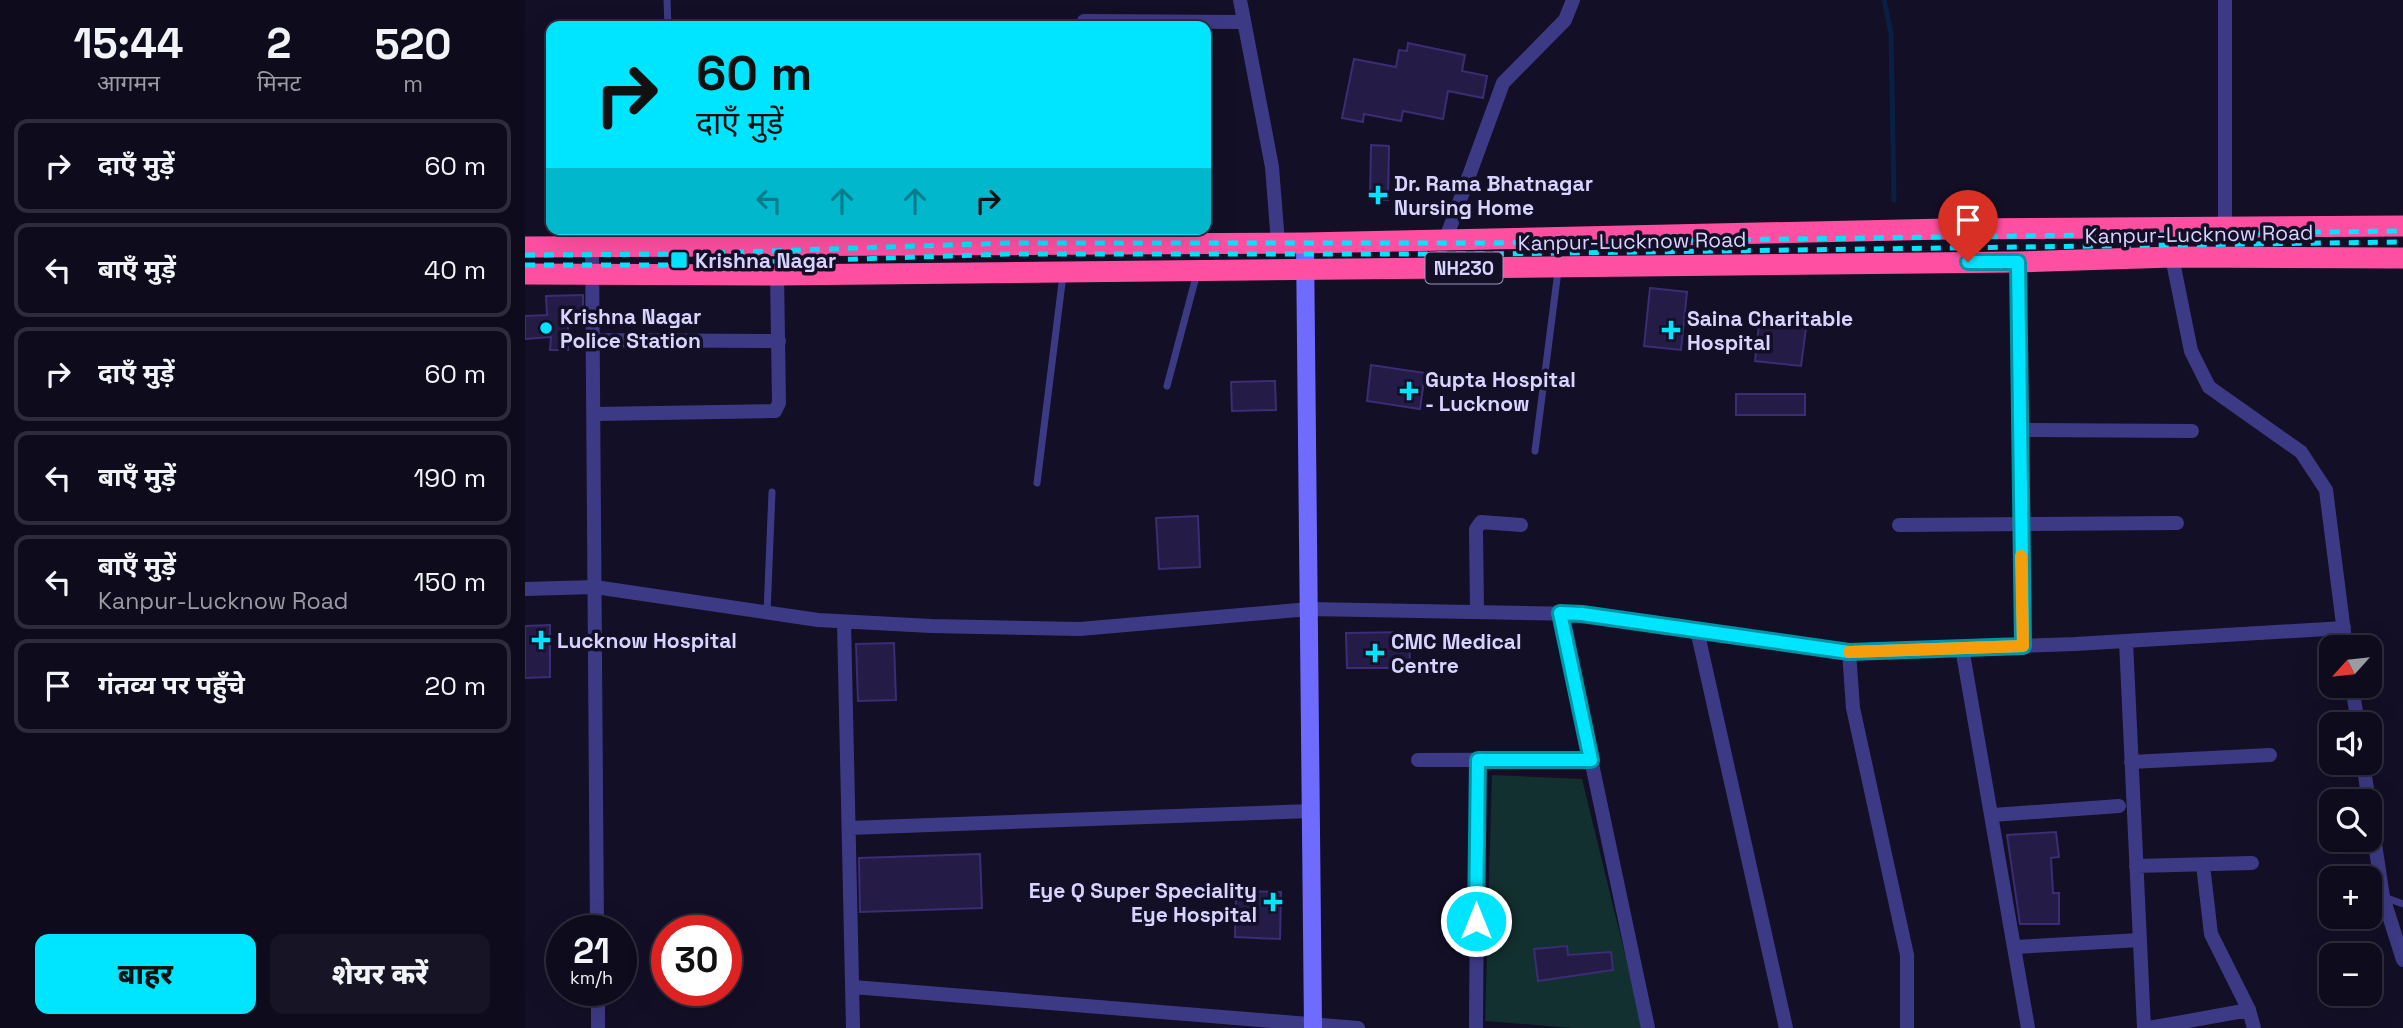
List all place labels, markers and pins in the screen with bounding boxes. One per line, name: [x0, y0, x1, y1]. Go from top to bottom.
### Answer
place label: Dr. Rama Bhatnagar Nursing Home: [1394, 170, 1593, 221]
marker: Dr. Rama Bhatnagar Nursing Home: [1368, 185, 1388, 205]
pin: [1938, 190, 1998, 262]
place label: Krishna Nagar: [695, 247, 836, 274]
marker: Krishna Nagar: [669, 250, 689, 270]
place label: Krishna Nagar Police Station: [560, 303, 701, 354]
place label: Saina Charitable Hospital: [1687, 305, 1853, 356]
marker: Krishna Nagar Police Station: [538, 320, 554, 336]
marker: Saina Charitable Hospital: [1661, 320, 1681, 340]
place label: Gupta Hospital - Lucknow: [1425, 366, 1576, 417]
marker: Gupta Hospital - Lucknow: [1399, 381, 1419, 401]
place label: Lucknow Hospital: [557, 627, 737, 654]
place label: CMC Medical Centre: [1391, 628, 1522, 679]
marker: Lucknow Hospital: [531, 630, 551, 650]
marker: CMC Medical Centre: [1365, 643, 1385, 663]
place label: Eye Q Super Speciality Eye Hospital: [1029, 877, 1257, 928]
marker: Eye Q Super Speciality Eye Hospital: [1263, 892, 1283, 912]

